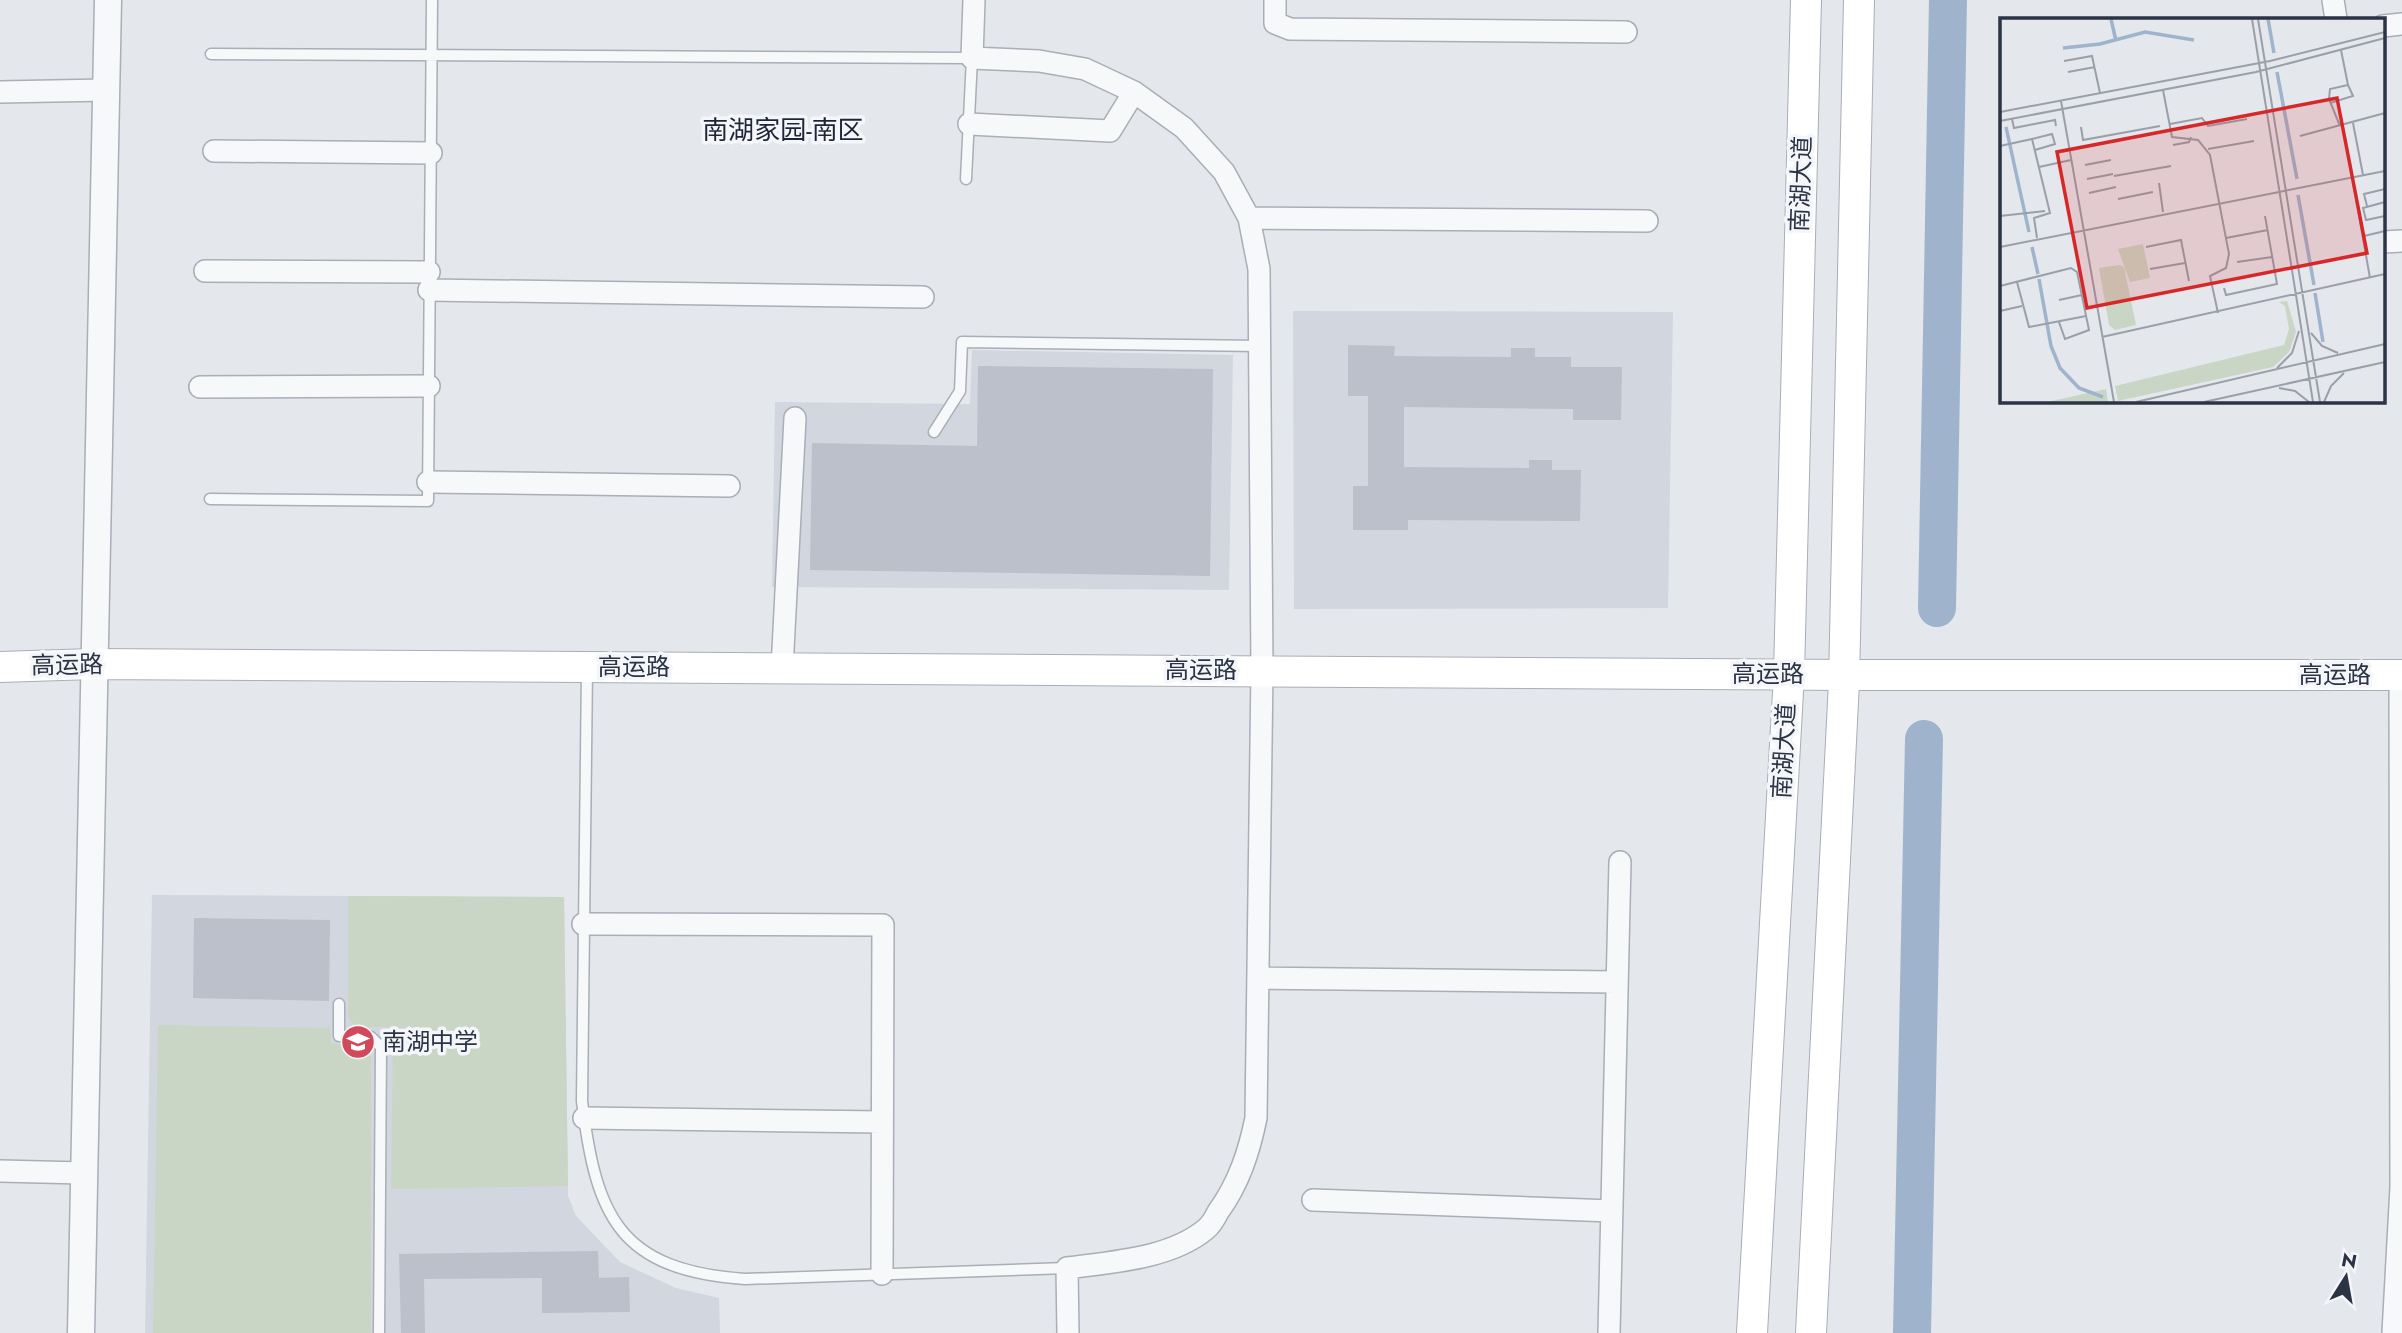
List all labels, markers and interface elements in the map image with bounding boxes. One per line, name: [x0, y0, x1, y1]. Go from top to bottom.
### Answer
inset map: [2000, 18, 2384, 402]
district label: 南湖家园-南区: [702, 111, 864, 149]
street label: 南湖大道: [1781, 135, 1820, 233]
street label: 高运路: [31, 646, 103, 683]
street label: 高运路: [598, 649, 670, 684]
street label: 高运路: [1165, 652, 1237, 687]
street label: 高运路: [1732, 656, 1804, 691]
street label: 高运路: [2299, 657, 2371, 692]
street label: 南湖大道: [1764, 702, 1803, 800]
school or university icon: 南湖中学: [339, 1023, 377, 1061]
place label: 南湖中学: [382, 1024, 478, 1059]
north arrow: [2311, 1242, 2381, 1312]
text: N: [2339, 1246, 2359, 1275]

